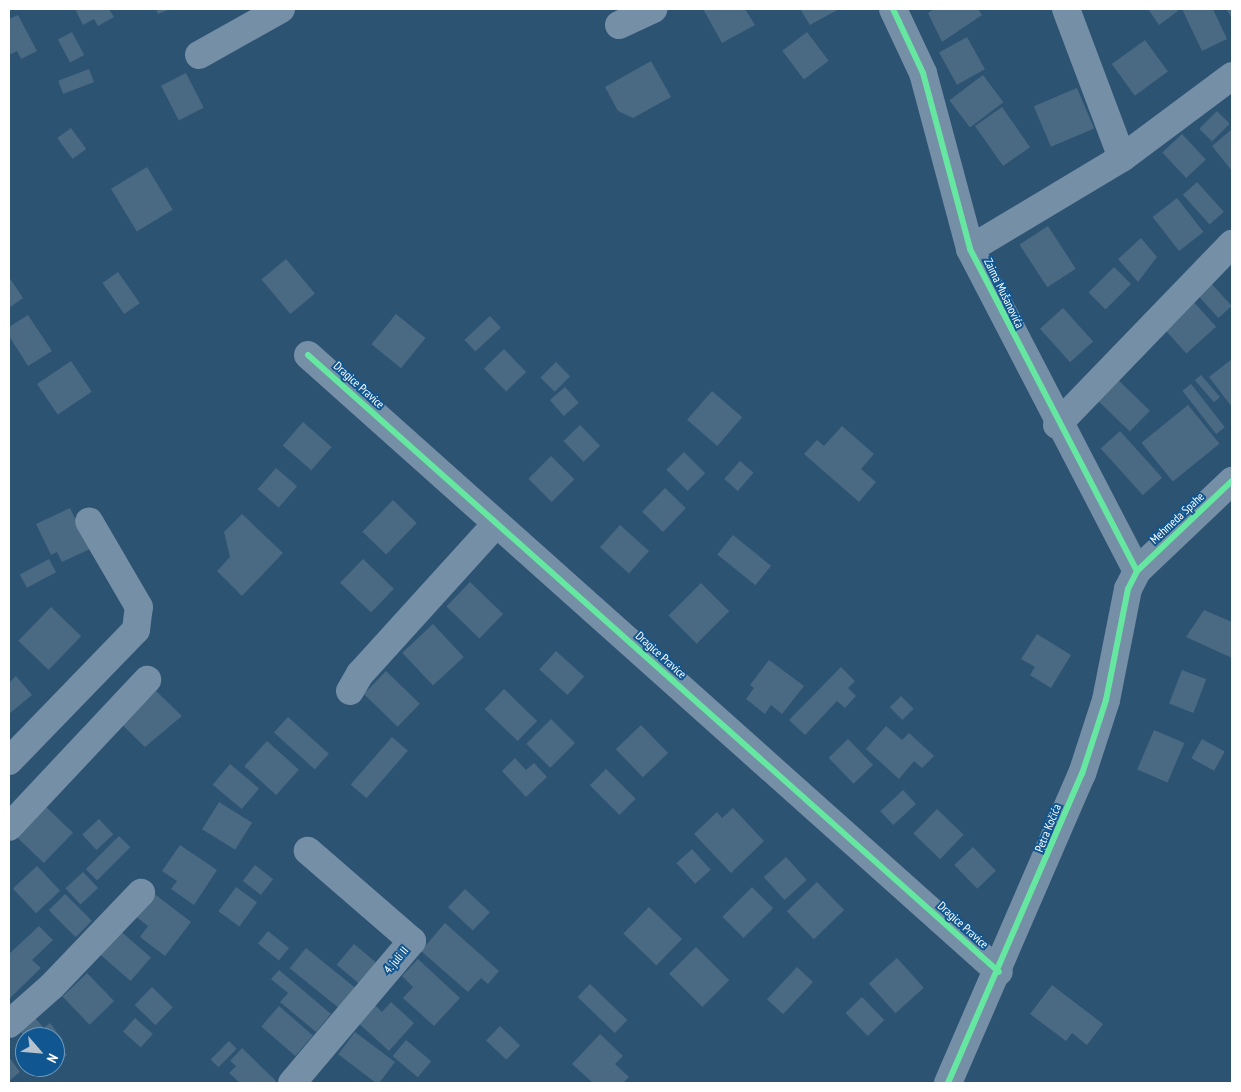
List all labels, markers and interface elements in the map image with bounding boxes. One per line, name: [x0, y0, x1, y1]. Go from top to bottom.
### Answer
street label: Zaima Mušanovića: [981, 256, 1027, 330]
street label: Dragice Pravice: [331, 359, 387, 411]
street label: Mehmeda Spahe: [1147, 489, 1207, 547]
street label: Dragice Pravice: [633, 629, 689, 681]
street label: Petra Kočića: [1032, 802, 1064, 854]
street label: Dragice Pravice: [935, 899, 991, 951]
street label: 4. juli II: [380, 943, 412, 977]
north arrow: [15, 1027, 65, 1077]
text: N: [43, 1051, 62, 1066]

